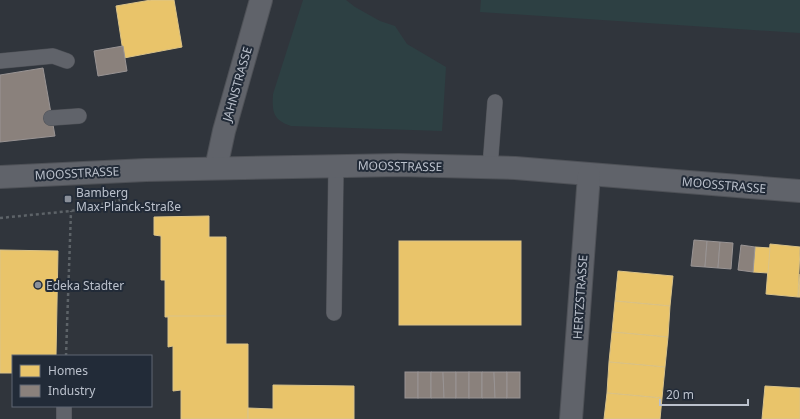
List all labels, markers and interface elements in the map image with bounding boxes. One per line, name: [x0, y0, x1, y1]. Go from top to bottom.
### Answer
street label: JAHNSTRASSE: [218, 45, 256, 124]
street label: MOOSSTRASSE: [358, 157, 442, 175]
street label: MOOSSTRASSE: [34, 162, 120, 184]
street label: MOOSSTRASSE: [681, 173, 767, 197]
place label: Bamberg Max-Planck-Straße: [76, 184, 181, 215]
marker: Bamberg Max-Planck-Straße: [63, 194, 73, 204]
street label: HERTZSTRASSE: [569, 254, 591, 340]
place label: Edeka Stadter: [46, 277, 124, 294]
marker: Edeka Stadter: [33, 280, 43, 290]
legend: [12, 355, 152, 407]
text: Homes: [48, 362, 88, 379]
scale bar: [660, 381, 748, 407]
text: Industry: [48, 382, 96, 399]
text: 20 m: [666, 386, 694, 403]

